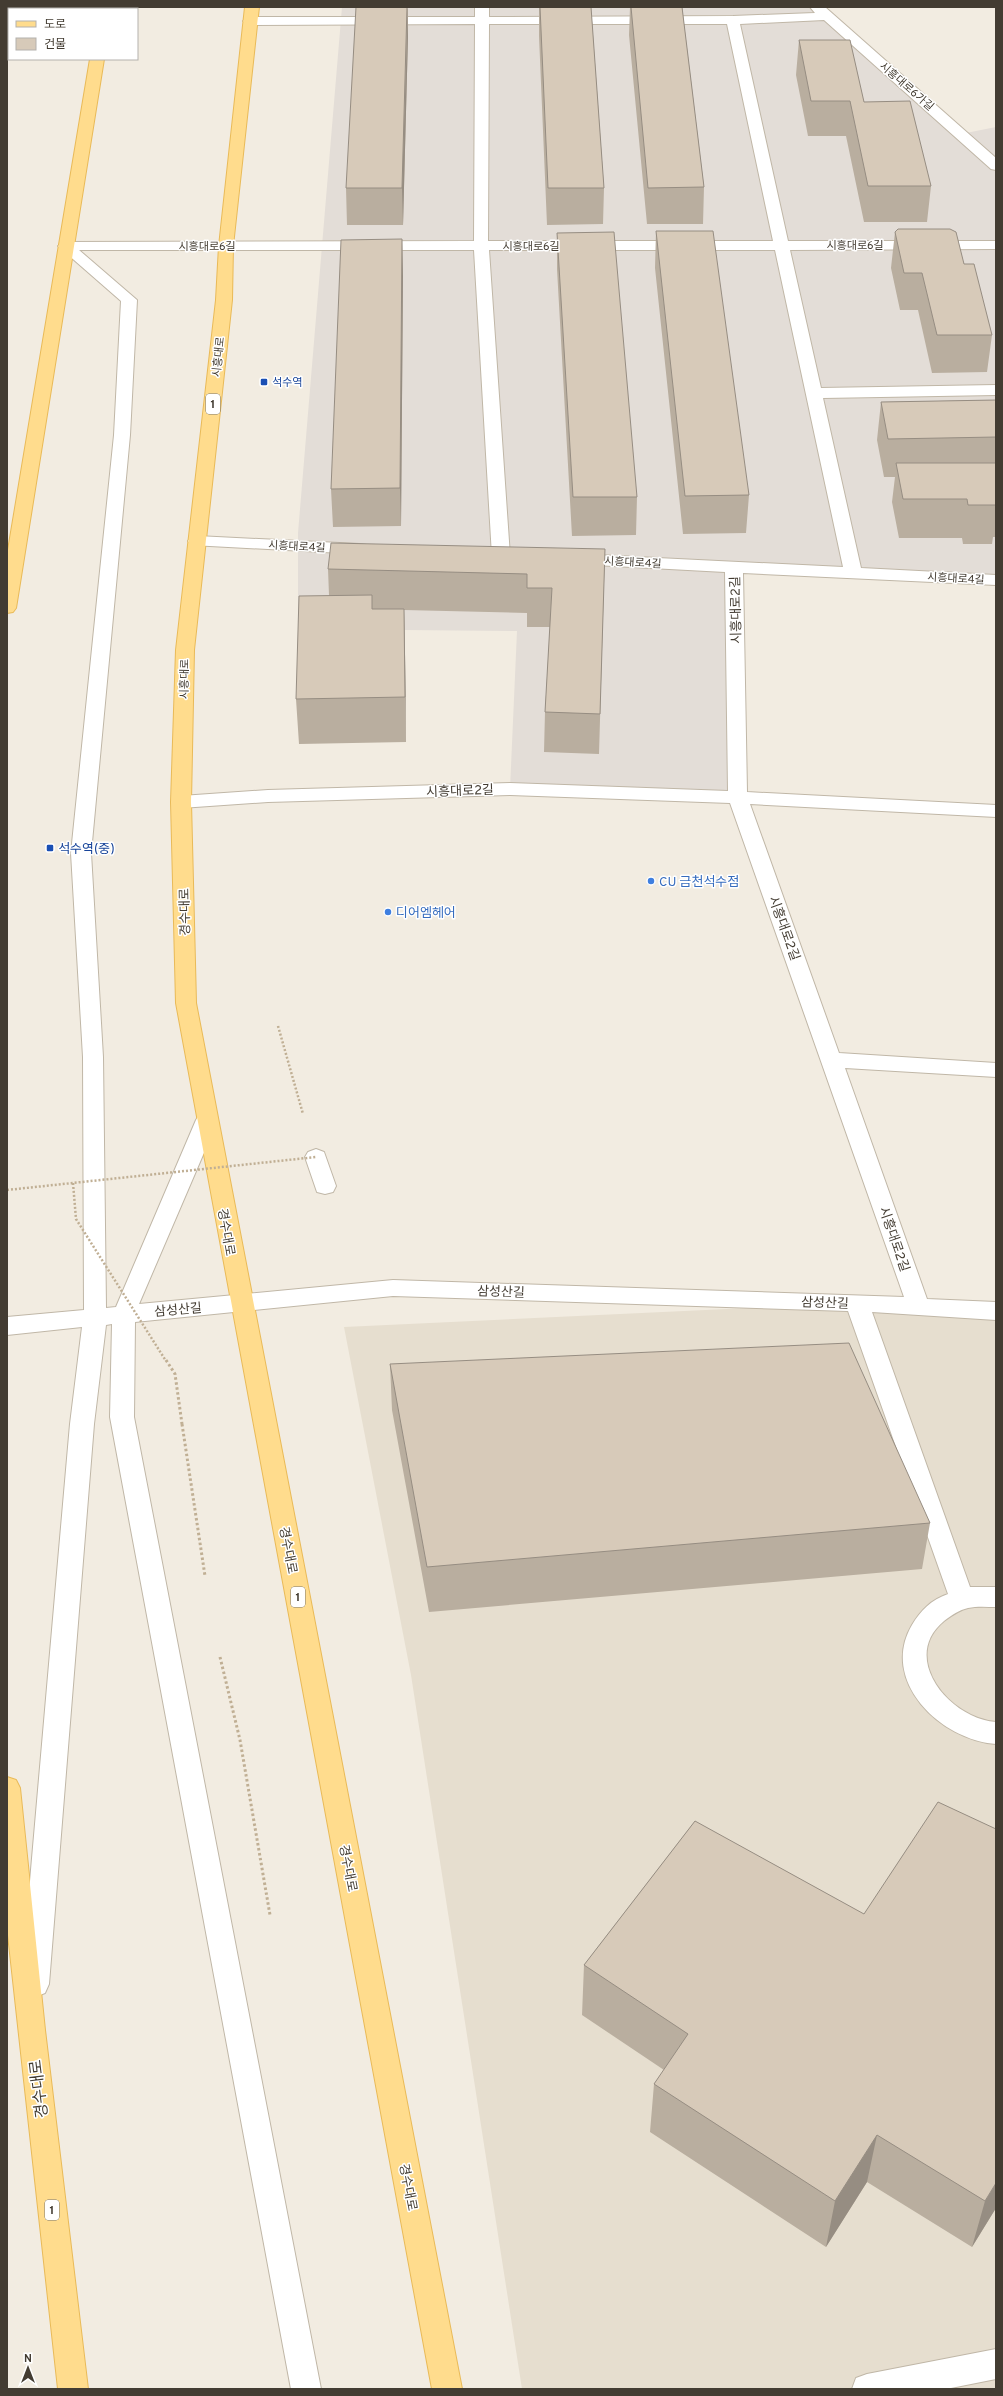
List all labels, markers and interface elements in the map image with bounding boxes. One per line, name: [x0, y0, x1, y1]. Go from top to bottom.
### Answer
legend: [8, 8, 138, 60]
text: 도로: [44, 17, 66, 33]
text: 건물: [44, 37, 66, 53]
street label: 시흥대로6가길: [876, 59, 936, 114]
street label: 시흥대로6길: [826, 239, 884, 253]
street label: 시흥대로6길: [178, 240, 236, 254]
street label: 시흥대로6길: [502, 240, 560, 254]
street label: 시흥대로: [210, 336, 228, 378]
place label: 석수역: [272, 376, 302, 390]
marker: 석수역: [259, 377, 269, 387]
road number: 1: [206, 394, 220, 414]
street label: 시흥대로4길: [268, 539, 326, 555]
street label: 시흥대로4길: [604, 555, 662, 571]
street label: 시흥대로4길: [927, 571, 985, 587]
street label: 시흥대로2길: [728, 576, 746, 644]
street label: 시흥대로: [178, 659, 192, 699]
street label: 시흥대로2길: [426, 783, 494, 801]
place label: 석수역(중): [58, 842, 115, 858]
marker: 석수역(중): [45, 843, 55, 853]
place label: CU 금천석수점: [659, 874, 739, 891]
marker: CU 금천석수점: [646, 876, 656, 886]
street label: 경수대로: [178, 888, 194, 936]
street label: 시흥대로2길: [764, 894, 802, 963]
place label: 디어엠헤어: [396, 906, 456, 922]
marker: 디어엠헤어: [383, 907, 393, 917]
street label: 시흥대로2길: [875, 1205, 912, 1274]
street label: 경수대로: [213, 1207, 237, 1257]
street label: 삼성산길: [477, 1284, 525, 1302]
street label: 삼성산길: [801, 1295, 849, 1313]
street label: 삼성산길: [154, 1301, 203, 1321]
street label: 경수대로: [275, 1525, 299, 1575]
road number: 1: [291, 1587, 305, 1607]
street label: 경수대로: [335, 1843, 359, 1893]
street label: 경수대로: [26, 2058, 53, 2119]
street label: 경수대로: [395, 2162, 419, 2212]
road number: 1: [45, 2200, 59, 2220]
north arrow: [8, 2348, 48, 2388]
text: N: [24, 2352, 32, 2366]

